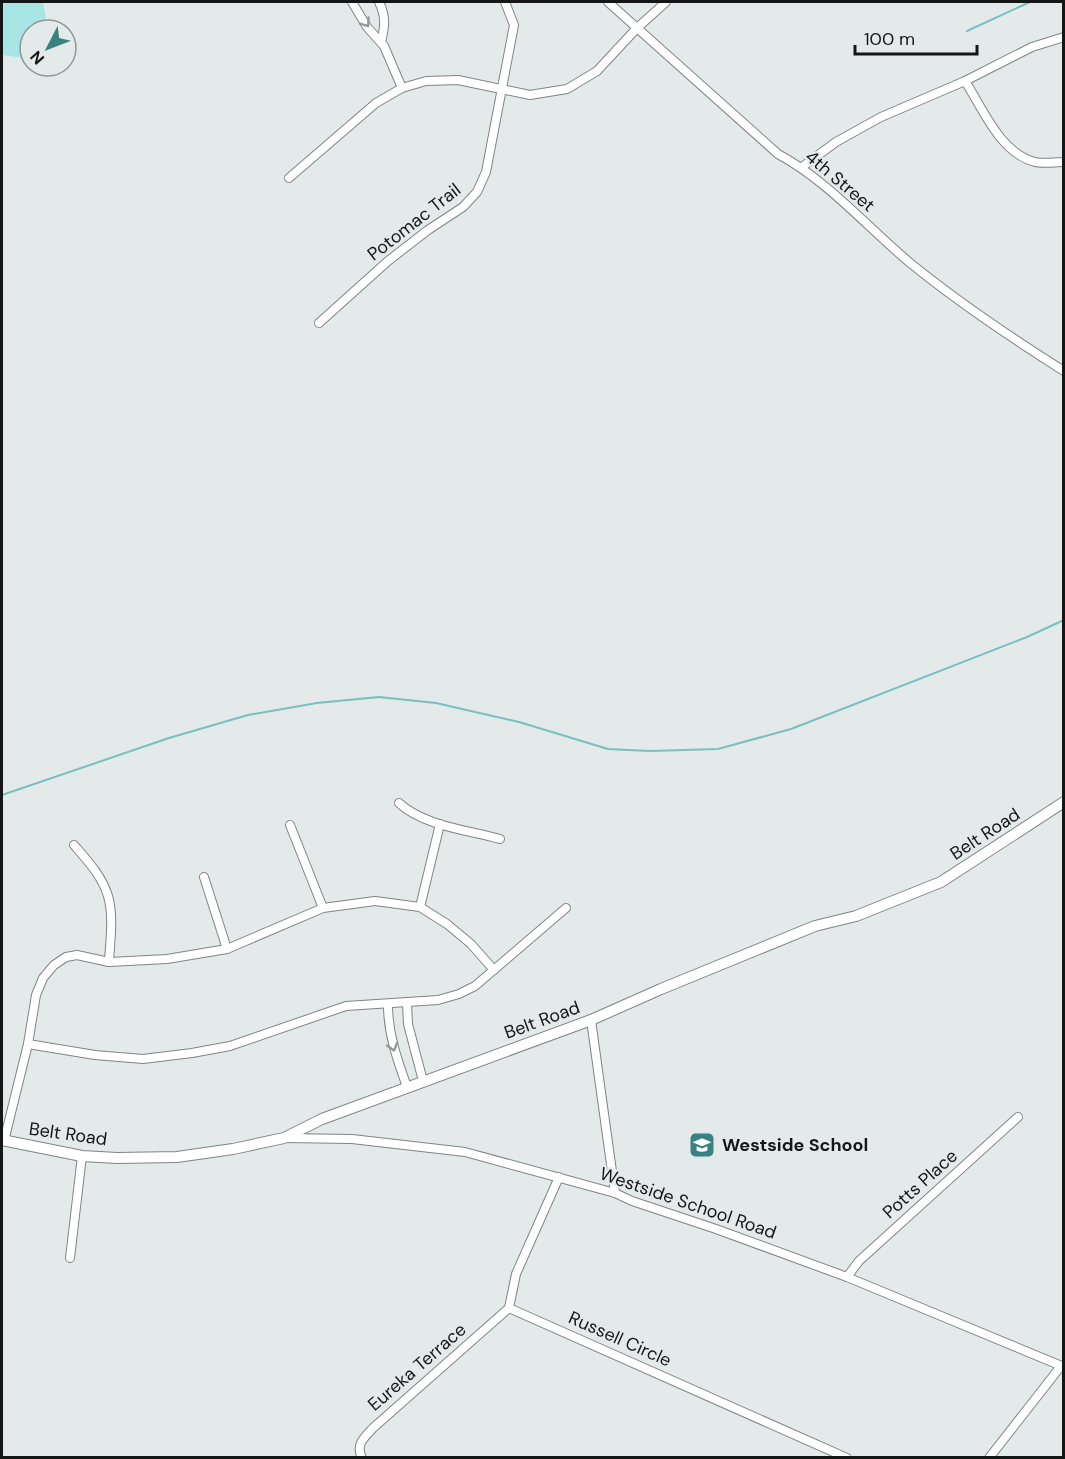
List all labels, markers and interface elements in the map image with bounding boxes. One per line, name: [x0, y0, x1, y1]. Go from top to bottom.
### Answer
one-way arrow: [359, 16, 370, 27]
north arrow: [18, 18, 78, 78]
scale bar: [855, 18, 976, 56]
text: 100 m: [864, 27, 915, 51]
text: N: [26, 46, 49, 69]
street label: 4th Street: [800, 145, 880, 217]
street label: Potomac Trail: [362, 178, 466, 266]
street label: Belt Road: [945, 802, 1025, 866]
street label: Belt Road: [501, 995, 583, 1045]
one-way arrow: [386, 1041, 398, 1052]
street label: Belt Road: [27, 1117, 109, 1151]
school or university icon: Westside School: [687, 1130, 717, 1160]
place label: Westside School: [722, 1133, 868, 1157]
street label: Potts Place: [877, 1144, 963, 1224]
street label: Westside School Road: [597, 1162, 779, 1244]
street label: Russell Circle: [565, 1306, 675, 1372]
street label: Eureka Terrace: [363, 1318, 471, 1416]

